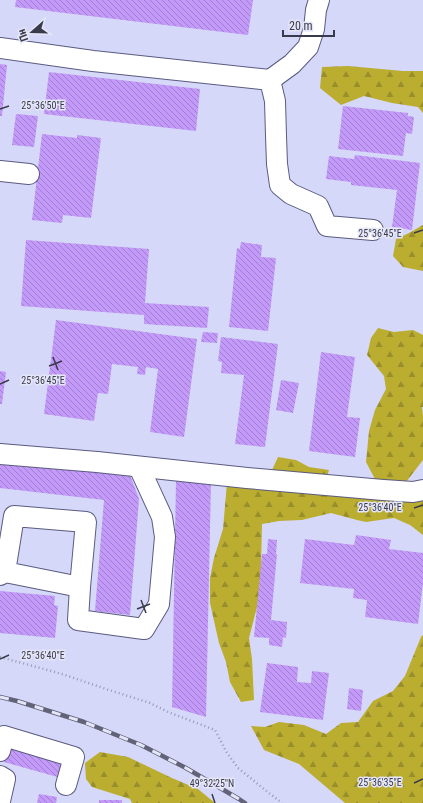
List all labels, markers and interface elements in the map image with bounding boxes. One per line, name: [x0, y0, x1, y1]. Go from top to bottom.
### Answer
north arrow: [12, 12, 52, 52]
scale bar: [283, 12, 334, 38]
text: 20 m: [289, 19, 313, 33]
text: Пн: [15, 27, 31, 43]
text: 25°36'50"E: [21, 100, 65, 111]
text: 25°36'45"E: [358, 228, 402, 239]
text: 25°36'45"E: [21, 375, 65, 386]
text: 25°36'40"E: [358, 502, 402, 513]
text: 25°36'40"E: [21, 650, 65, 661]
text: 25°36'35"E: [358, 777, 402, 788]
text: 49°32'25"N: [190, 778, 234, 789]

